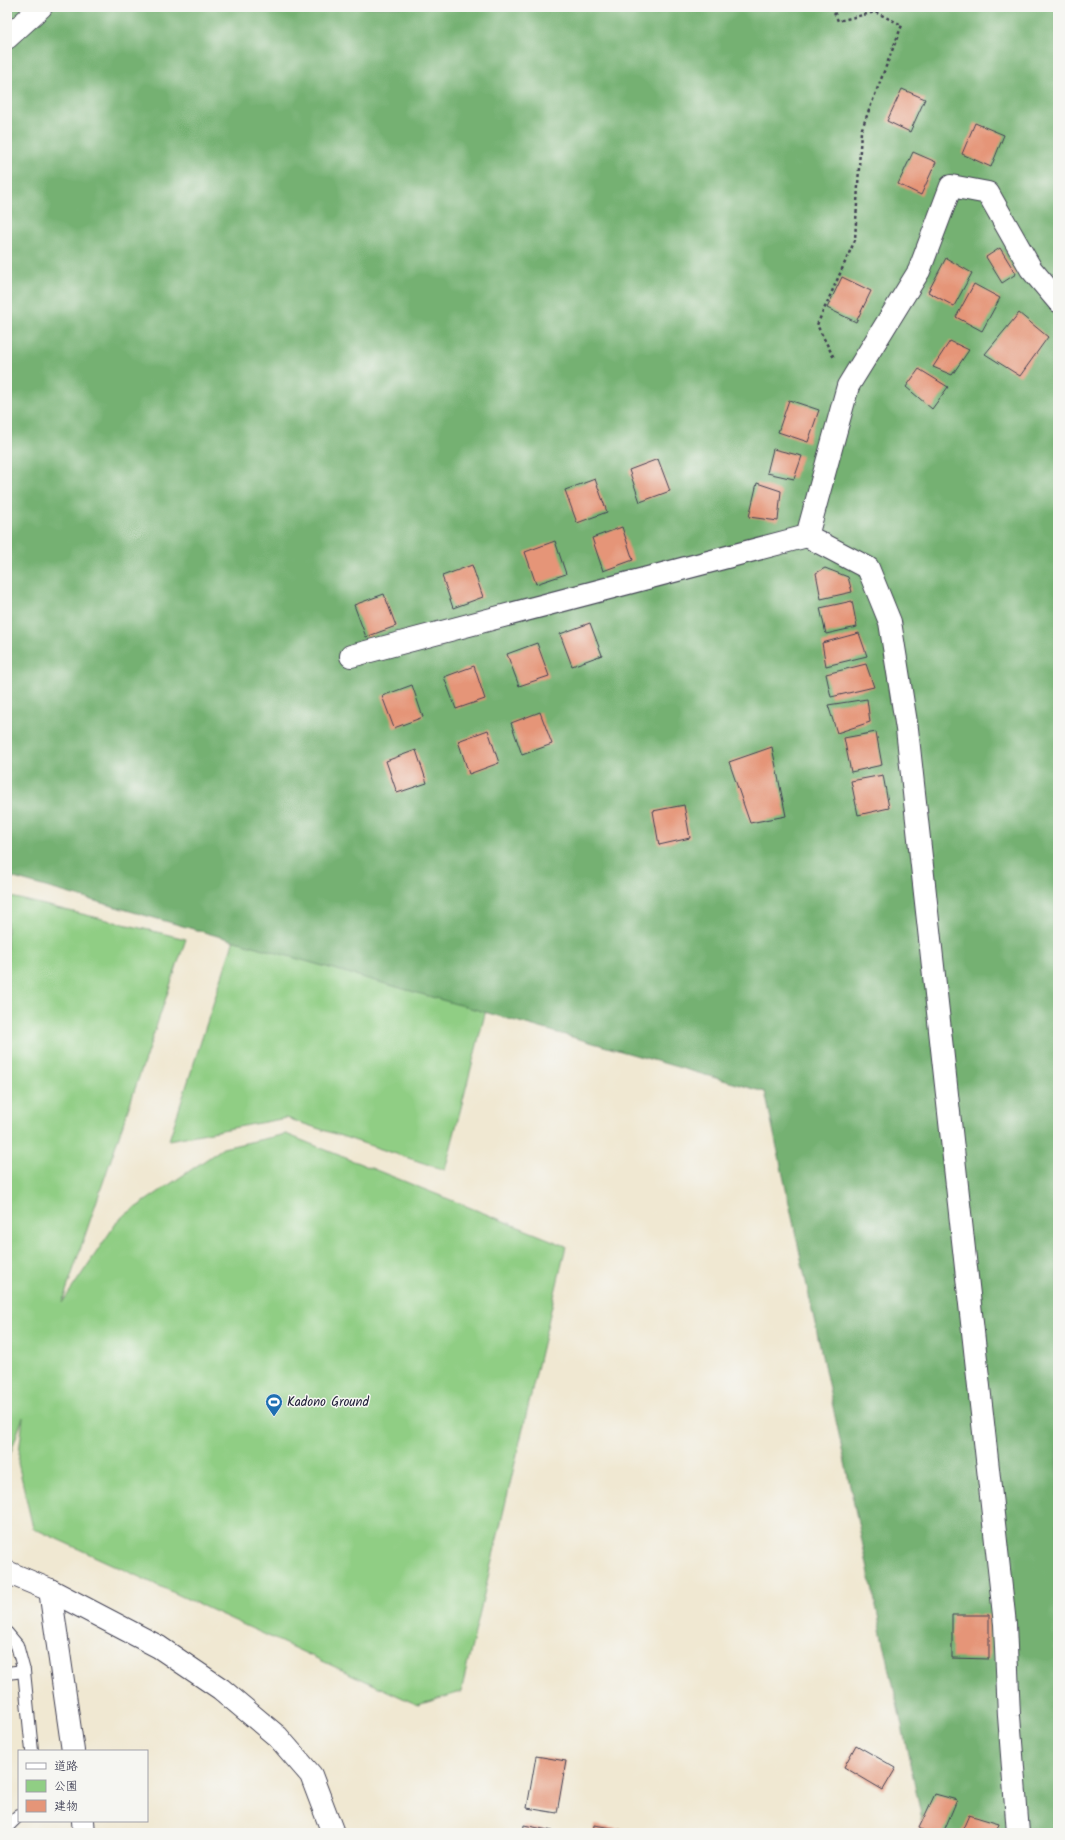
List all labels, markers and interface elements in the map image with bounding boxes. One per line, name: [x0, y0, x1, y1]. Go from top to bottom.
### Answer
sports icon: Kadono Ground: [264, 1392, 284, 1417]
place label: Kadono Ground: [287, 1392, 370, 1413]
legend: [18, 1750, 148, 1822]
text: 道路: [54, 1757, 78, 1776]
text: 公園: [54, 1777, 78, 1796]
text: 建物: [54, 1797, 78, 1816]

